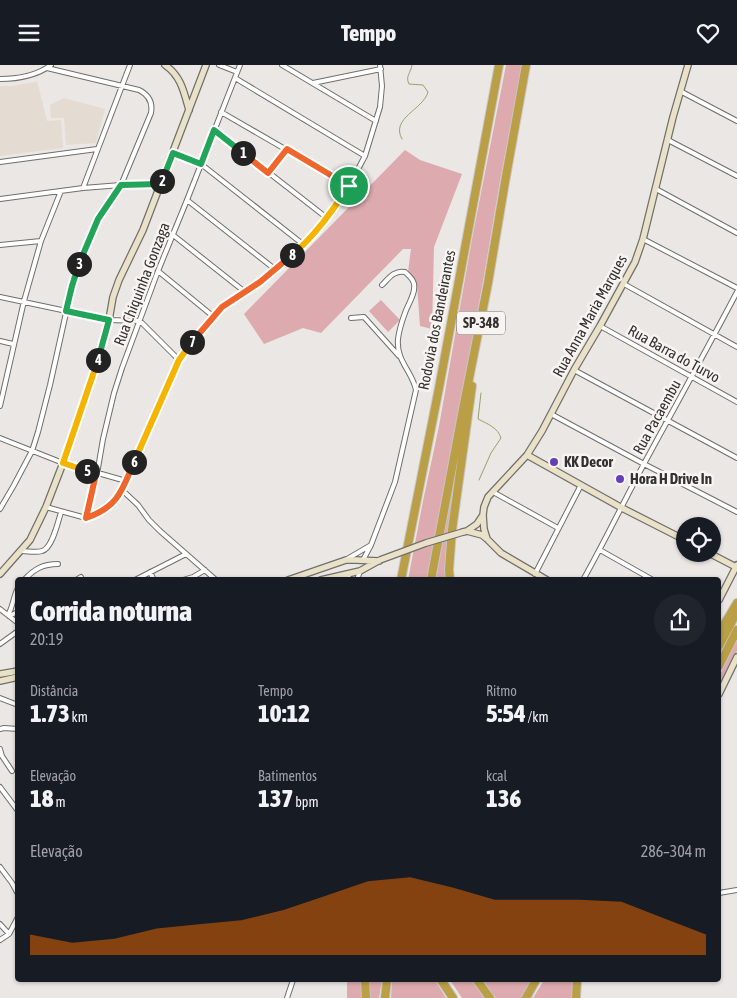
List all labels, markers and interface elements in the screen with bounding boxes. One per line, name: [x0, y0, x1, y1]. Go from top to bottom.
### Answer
icon: menu: [15, 19, 43, 47]
icon: heart: [694, 19, 722, 47]
text: Tempo: [341, 20, 396, 46]
pin: 1: [230, 141, 256, 165]
text: 1: [240, 145, 247, 161]
pin: [328, 165, 370, 207]
pin: 2: [150, 169, 174, 193]
icon: arrive: [335, 172, 363, 200]
text: 2: [159, 173, 166, 189]
street label: Rua Chiquinha Gonzaga: [110, 220, 173, 348]
pin: 8: [280, 243, 304, 267]
text: 8: [289, 247, 296, 263]
street label: Rodovia dos Bandeirantes: [415, 249, 458, 391]
pin: 3: [66, 251, 92, 277]
street label: Rua Anna Maria Marques: [549, 252, 630, 380]
text: 3: [76, 256, 83, 272]
road number: SP-348: [457, 312, 505, 335]
street label: Rua Barra do Turvo: [625, 321, 723, 386]
pin: 7: [180, 329, 204, 355]
text: 7: [189, 334, 196, 350]
pin: 4: [86, 347, 110, 373]
text: 4: [95, 352, 102, 368]
street label: Rua Pacaembu: [629, 377, 684, 457]
pin: 6: [122, 449, 146, 475]
place label: KK Decor: [564, 453, 613, 470]
text: 6: [131, 454, 138, 470]
marker: KK Decor: [548, 456, 560, 468]
pin: 5: [74, 459, 100, 483]
text: 5: [84, 463, 91, 479]
place label: Hora H Drive In: [630, 470, 712, 487]
marker: Hora H Drive In: [614, 473, 626, 485]
map controls: [676, 517, 721, 562]
button: locate: [676, 517, 721, 562]
button: share: [654, 594, 706, 646]
text: Corrida noturna: [30, 595, 192, 627]
text: 20:19: [30, 630, 63, 648]
text: Distância: [30, 683, 78, 699]
text: Tempo: [258, 683, 293, 699]
text: Ritmo: [486, 683, 517, 699]
text: 1.73: [30, 699, 70, 727]
text: 10:12: [258, 699, 310, 727]
text: 5:54: [486, 699, 526, 727]
text: km: [70, 709, 88, 725]
text: /km: [526, 709, 549, 725]
text: Elevação: [30, 768, 76, 784]
text: Batimentos: [258, 768, 317, 784]
text: kcal: [486, 768, 507, 784]
text: 18: [30, 784, 54, 812]
text: 137: [258, 784, 293, 812]
text: 136: [486, 784, 521, 812]
text: m: [54, 794, 66, 810]
text: bpm: [293, 794, 319, 810]
text: Elevação: [30, 842, 83, 860]
text: 286–304 m: [641, 842, 706, 860]

